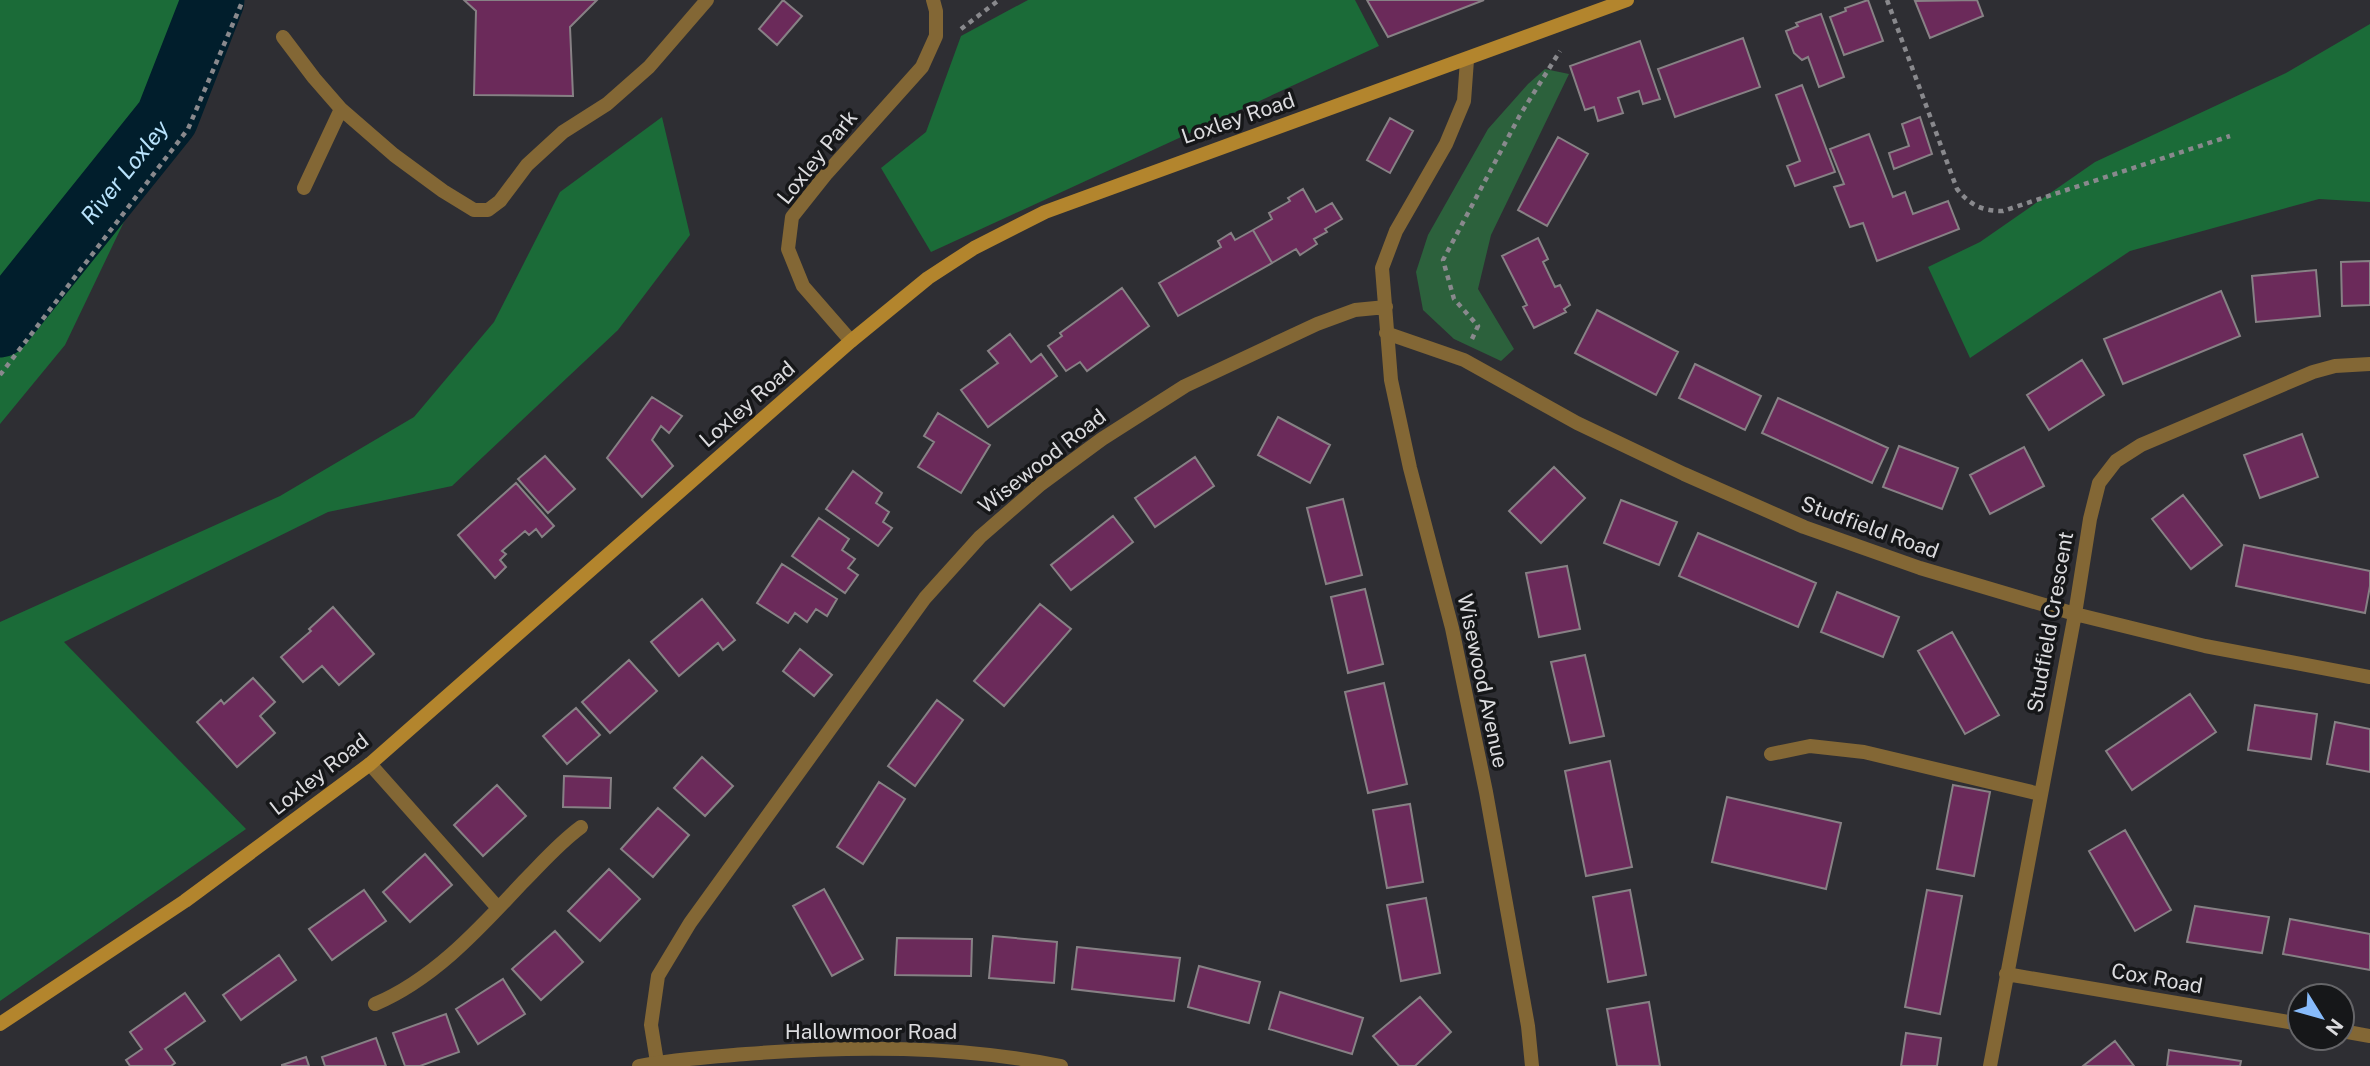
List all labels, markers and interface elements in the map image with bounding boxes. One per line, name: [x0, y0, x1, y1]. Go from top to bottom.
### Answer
street label: Loxley Road: [1178, 87, 1298, 149]
street label: Loxley Park: [772, 105, 863, 209]
water label: River Loxley: [74, 113, 174, 229]
street label: Loxley Road: [694, 356, 800, 452]
street label: Wisewood Road: [973, 403, 1111, 519]
street label: Studfield Road: [1798, 490, 1942, 564]
street label: Studfield Crescent: [2022, 530, 2078, 714]
street label: Wisewood Avenue: [1452, 592, 1514, 770]
street label: Loxley Road: [265, 728, 373, 820]
street label: Cox Road: [2109, 958, 2205, 998]
north arrow: [2286, 982, 2356, 1052]
text: N: [2321, 1015, 2348, 1040]
street label: Hallowmoor Road: [785, 1019, 957, 1044]

